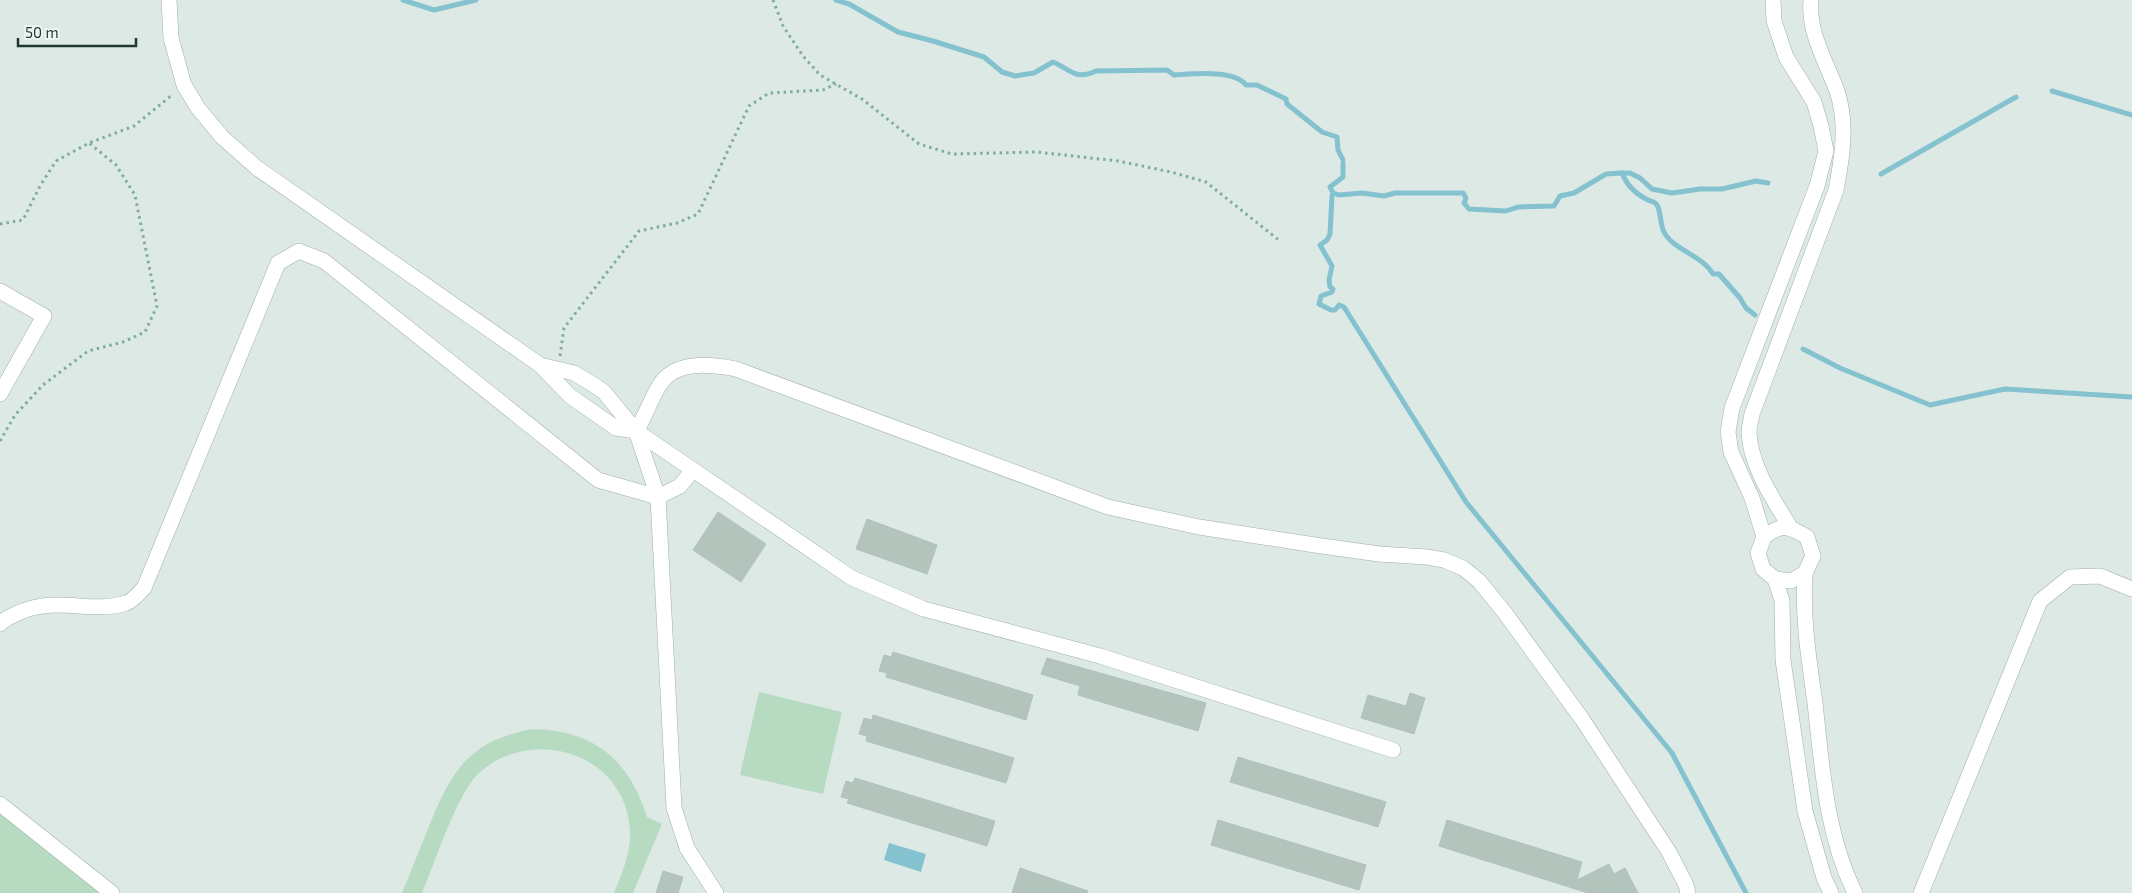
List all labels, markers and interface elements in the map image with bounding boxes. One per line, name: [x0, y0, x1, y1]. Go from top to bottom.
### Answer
scale bar: [18, 15, 135, 47]
text: 50 m: [25, 23, 59, 41]

